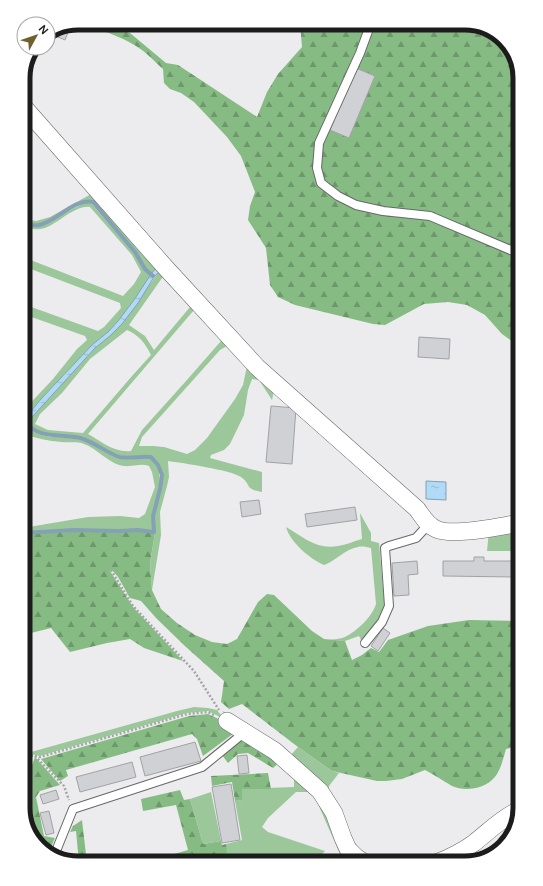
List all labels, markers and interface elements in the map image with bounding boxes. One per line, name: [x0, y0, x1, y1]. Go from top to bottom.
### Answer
north arrow: [16, 16, 56, 56]
text: N: [36, 22, 52, 37]

